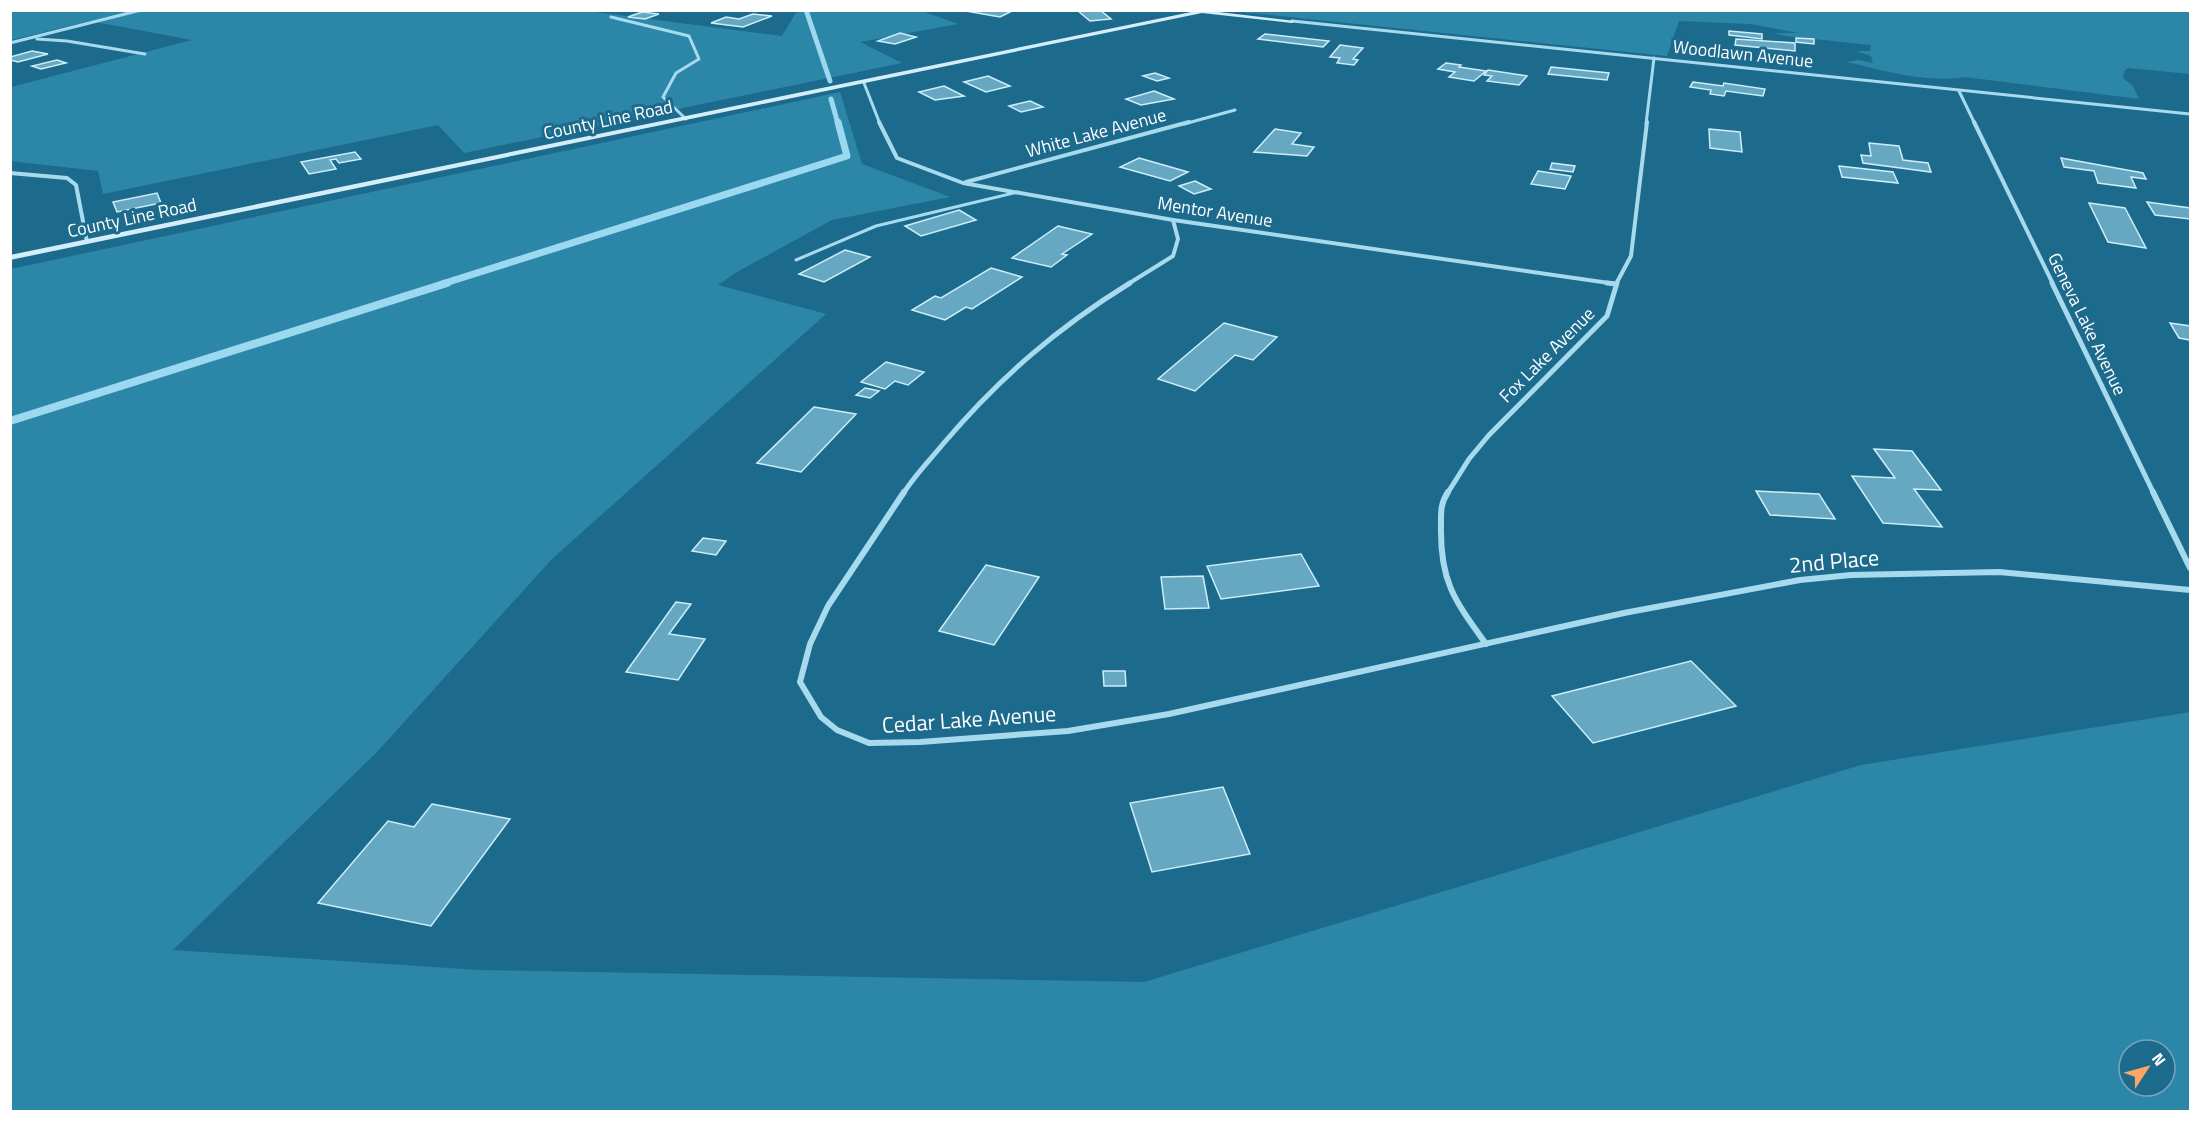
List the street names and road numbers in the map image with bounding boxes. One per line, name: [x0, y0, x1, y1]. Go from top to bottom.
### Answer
street label: Woodlawn Avenue: [1672, 33, 1815, 74]
street label: County Line Road: [541, 93, 675, 146]
street label: White Lake Avenue: [1023, 101, 1169, 164]
street label: Mentor Avenue: [1156, 189, 1274, 234]
street label: County Line Road: [65, 191, 199, 244]
street label: Geneva Lake Avenue: [2041, 248, 2134, 400]
street label: Fox Lake Avenue: [1493, 301, 1601, 409]
street label: 2nd Place: [1788, 540, 1880, 582]
street label: Cedar Lake Avenue: [881, 696, 1057, 742]

